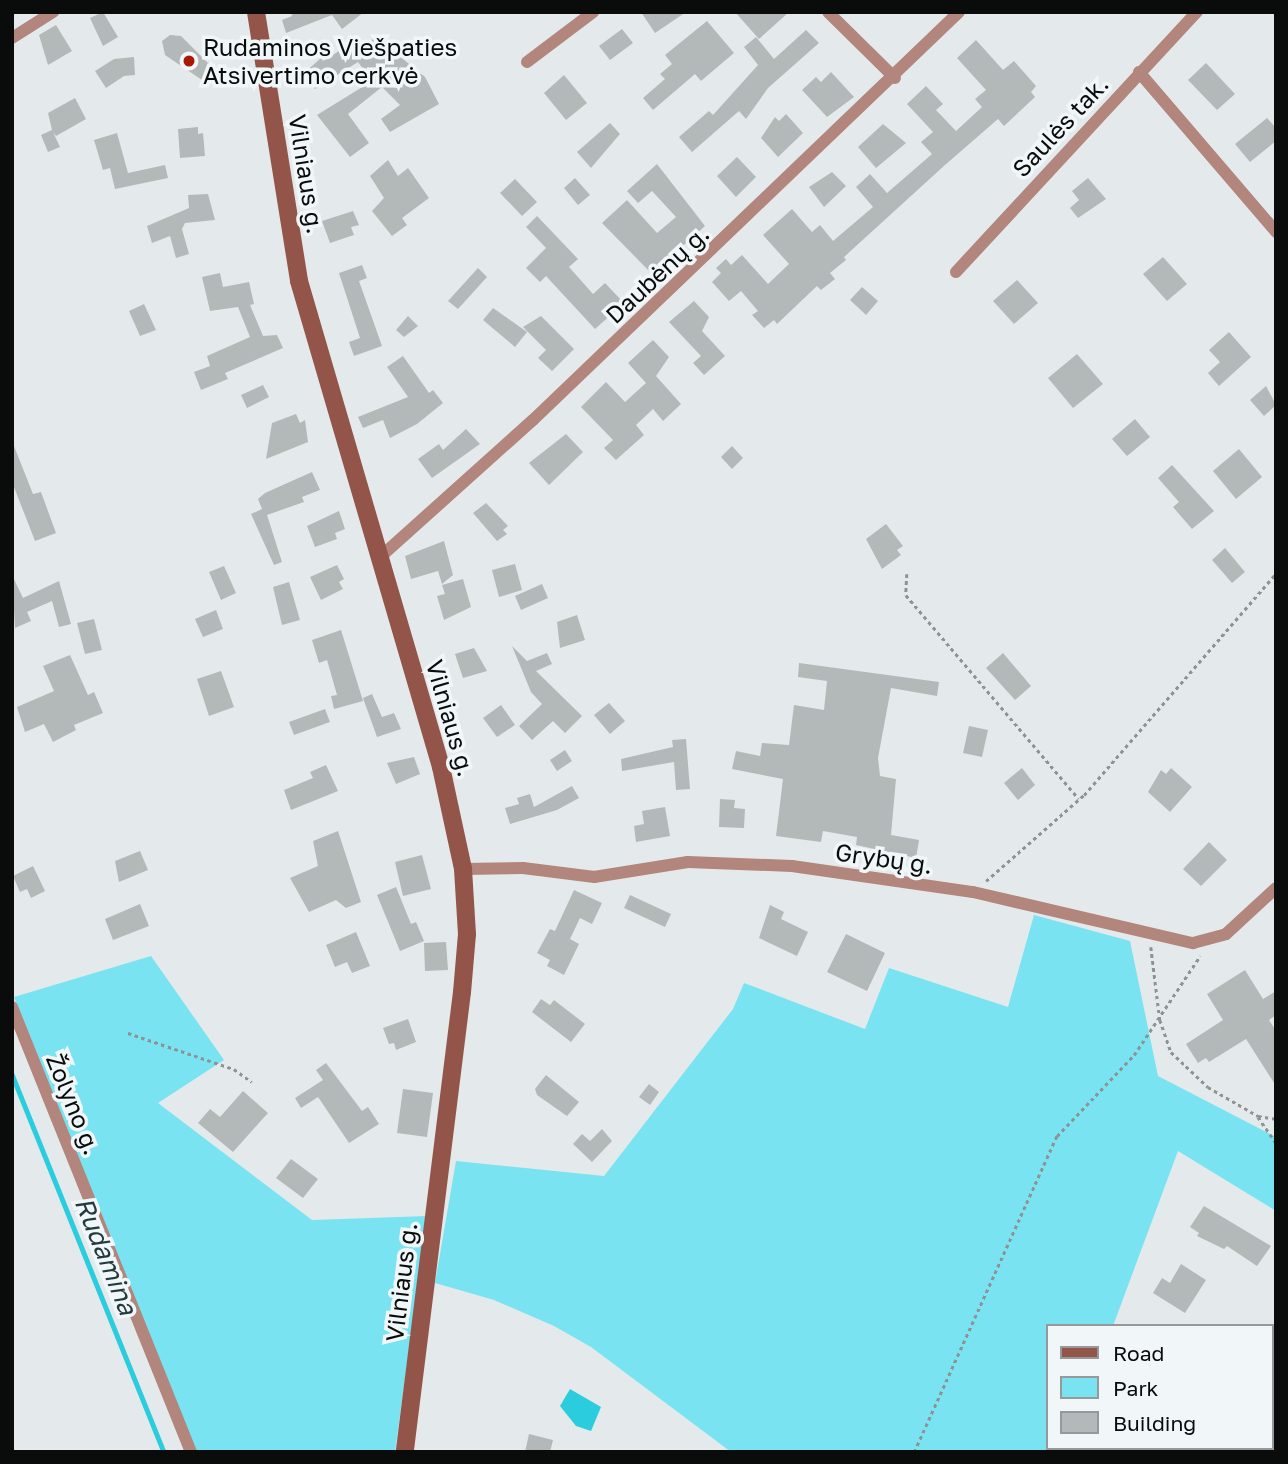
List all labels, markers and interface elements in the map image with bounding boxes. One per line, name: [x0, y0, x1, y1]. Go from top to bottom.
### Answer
place label: Rudaminos Viešpaties Atsivertimo cerkvė: [203, 33, 457, 89]
marker: Rudaminos Viešpaties Atsivertimo cerkvė: [181, 53, 197, 69]
street label: Saulės tak.: [1006, 69, 1114, 183]
street label: Vilniaus g.: [283, 112, 331, 236]
street label: Daubėnų g.: [599, 219, 715, 329]
street label: Vilniaus g.: [421, 656, 481, 780]
street label: Grybų g.: [834, 837, 934, 879]
street label: Žolyno g.: [41, 1049, 107, 1159]
water label: Rudamina: [68, 1193, 144, 1319]
street label: Vilniaus g.: [379, 1221, 423, 1343]
legend: [1046, 1324, 1274, 1450]
text: Road: [1113, 1340, 1164, 1366]
text: Park: [1113, 1375, 1158, 1401]
text: Building: [1113, 1410, 1196, 1436]

